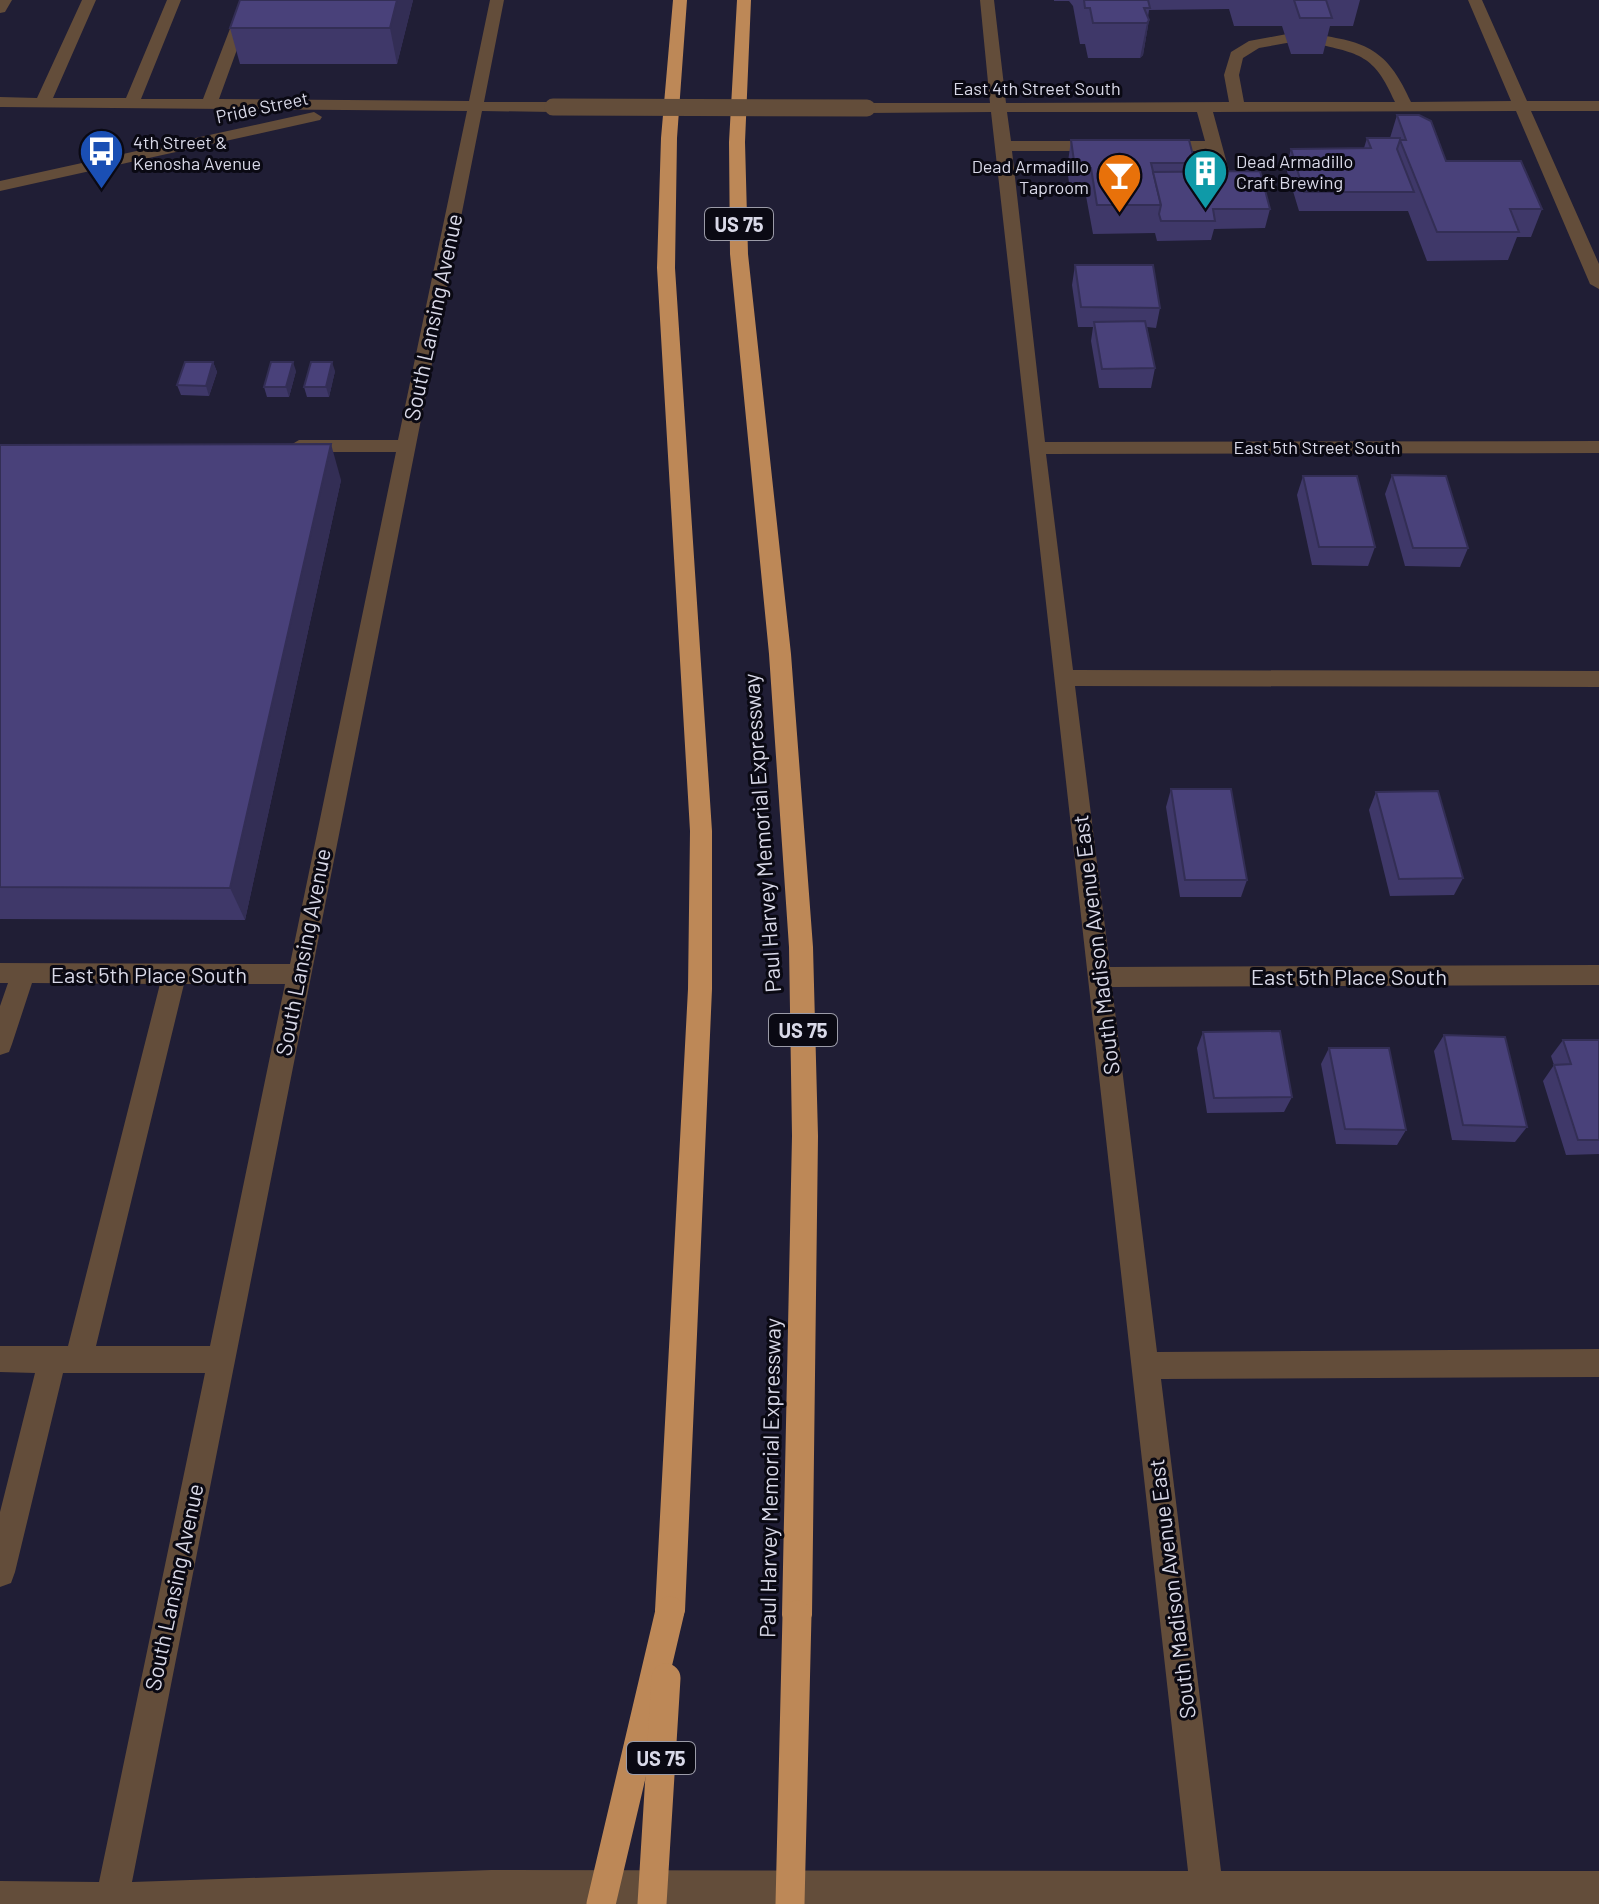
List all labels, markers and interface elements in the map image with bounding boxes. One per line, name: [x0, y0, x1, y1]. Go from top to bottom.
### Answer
street label: East 4th Street South: [953, 77, 1121, 99]
street label: Pride Street: [214, 86, 310, 128]
bus stop icon: 4th Street & Kenosha Avenue: [78, 128, 126, 191]
place label: 4th Street & Kenosha Avenue: [133, 131, 261, 174]
building icon: Dead Armadillo Craft Brewing: [1181, 147, 1229, 210]
place label: Dead Armadillo Craft Brewing: [1236, 150, 1353, 193]
bar icon: Dead Armadillo Taproom: [1096, 152, 1144, 215]
place label: Dead Armadillo Taproom: [972, 155, 1089, 198]
road number: US 75: [705, 208, 773, 240]
street label: South Lansing Avenue: [397, 211, 467, 423]
street label: East 5th Street South: [1234, 436, 1400, 458]
street label: Paul Harvey Memorial Expressway: [737, 672, 785, 994]
street label: South Madison Avenue East: [1066, 814, 1124, 1076]
street label: South Lansing Avenue: [269, 846, 335, 1058]
street label: East 5th Place South: [51, 961, 247, 987]
street label: East 5th Place South: [1251, 963, 1447, 989]
road number: US 75: [769, 1014, 837, 1046]
street label: Paul Harvey Memorial Expressway: [753, 1318, 785, 1638]
street label: South Madison Avenue East: [1142, 1458, 1200, 1720]
street label: South Lansing Avenue: [138, 1481, 208, 1693]
road number: US 75: [627, 1742, 695, 1774]

